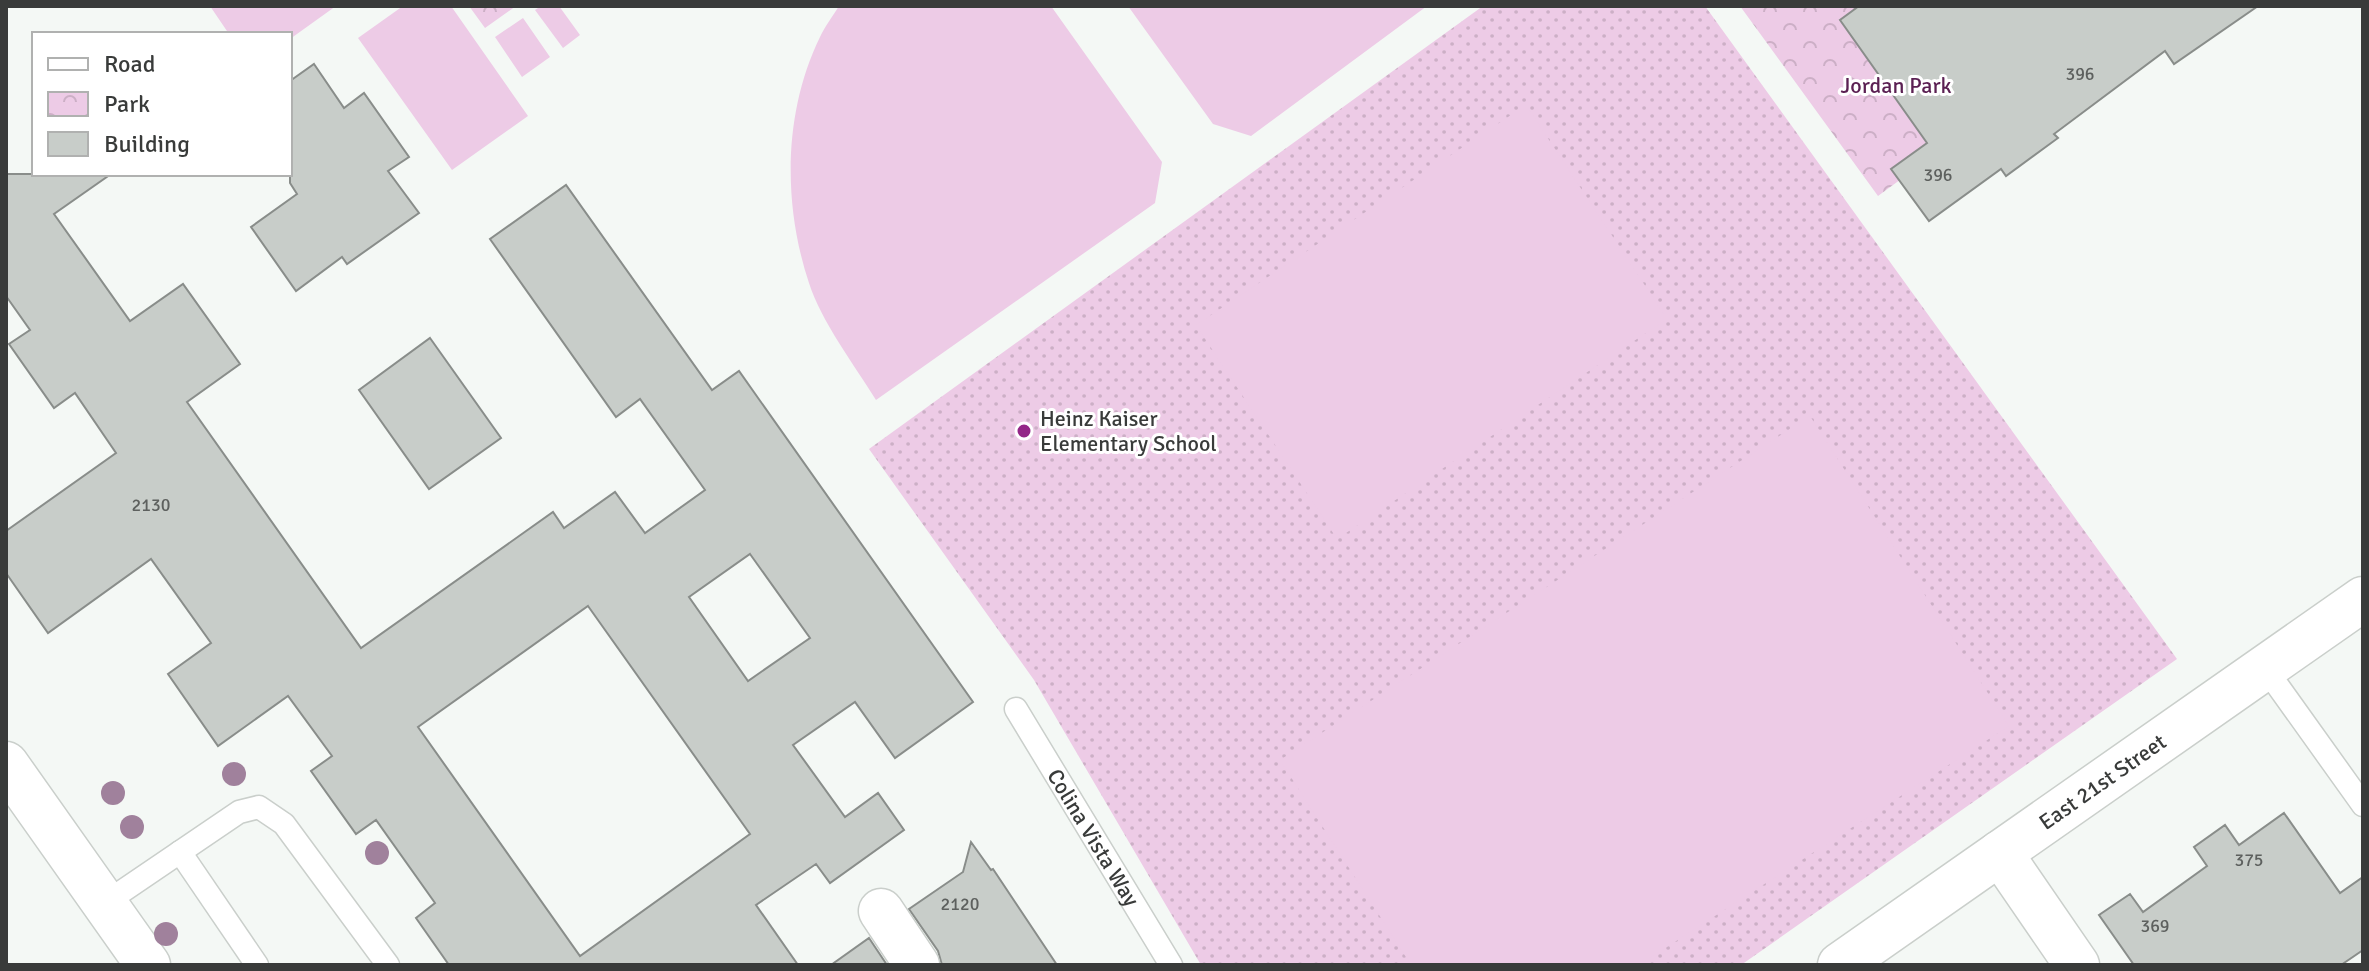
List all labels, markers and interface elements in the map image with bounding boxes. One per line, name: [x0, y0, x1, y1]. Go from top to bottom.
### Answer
legend: [32, 32, 292, 176]
text: Road: [104, 49, 155, 79]
house number: 396: [2065, 63, 2095, 85]
park label: Jordan Park: [1840, 72, 1952, 99]
text: Park: [104, 89, 150, 119]
text: Building: [104, 129, 190, 159]
house number: 396: [1923, 164, 1953, 186]
place label: Heinz Kaiser Elementary School: [1040, 405, 1217, 457]
marker: Heinz Kaiser Elementary School: [1015, 422, 1033, 440]
house number: 2130: [132, 494, 170, 516]
street label: East 21st Street: [2034, 728, 2171, 836]
street label: Colina Vista Way: [1041, 764, 1146, 912]
house number: 375: [2234, 849, 2264, 871]
house number: 2120: [941, 893, 979, 915]
house number: 369: [2140, 915, 2170, 937]

